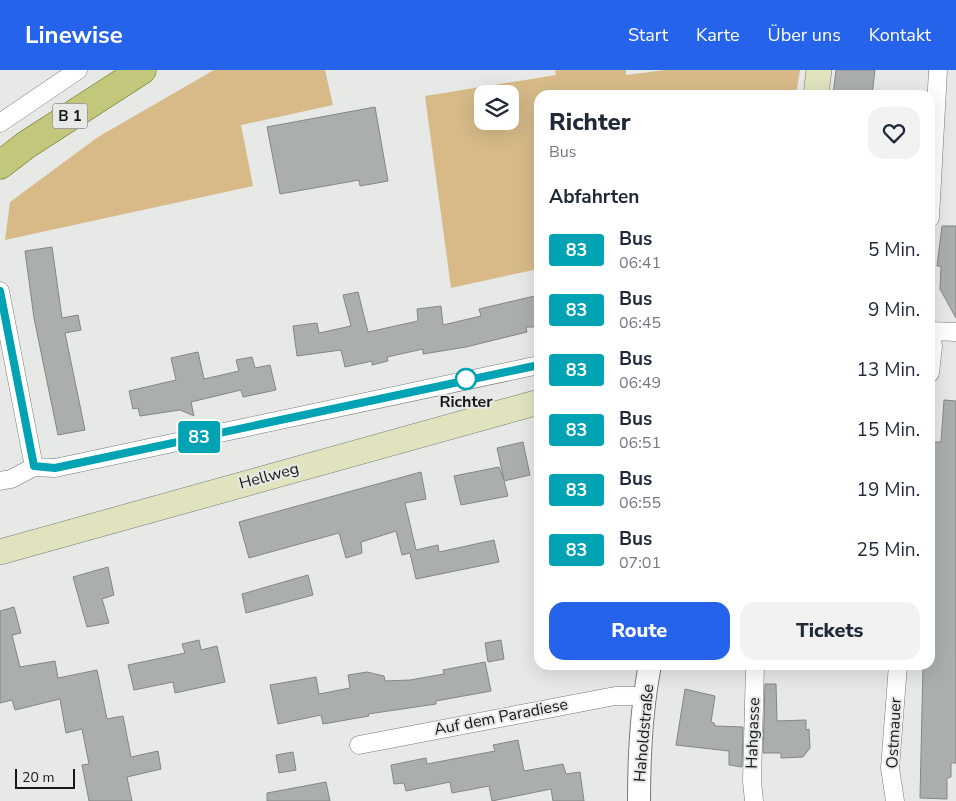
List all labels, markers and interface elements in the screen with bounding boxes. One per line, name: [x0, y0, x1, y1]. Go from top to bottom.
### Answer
text: Linewise: [25, 19, 123, 51]
text: Start: [628, 23, 668, 47]
text: Karte: [696, 23, 740, 47]
text: Über uns: [768, 23, 841, 47]
text: Kontakt: [869, 23, 931, 47]
map controls: [474, 85, 519, 130]
button: layers: [474, 85, 519, 130]
road number: B 1: [52, 104, 88, 128]
text: Richter: [549, 106, 631, 138]
button: heart: [868, 107, 920, 159]
text: Bus: [549, 141, 577, 163]
text: Abfahrten: [549, 184, 639, 210]
text: Bus: [619, 226, 652, 252]
text: 5 Min.: [868, 237, 920, 263]
text: 83: [566, 238, 587, 262]
text: 06:41: [619, 252, 661, 274]
text: Bus: [619, 286, 652, 312]
text: 9 Min.: [868, 297, 920, 323]
text: 83: [566, 298, 587, 322]
text: 06:45: [619, 312, 661, 334]
text: Bus: [619, 346, 652, 372]
text: 13 Min.: [857, 357, 920, 383]
text: 83: [566, 358, 587, 382]
marker: Richter: [455, 368, 477, 390]
text: 06:49: [619, 372, 661, 394]
place label: Richter: [440, 391, 493, 413]
text: Bus: [619, 406, 652, 432]
text: 15 Min.: [857, 417, 920, 443]
text: 83: [566, 418, 587, 442]
line badge: 83: [176, 421, 222, 453]
text: 83: [188, 425, 210, 449]
text: 06:51: [619, 432, 661, 454]
street label: Hellweg: [237, 457, 301, 495]
text: Bus: [619, 466, 652, 492]
text: 19 Min.: [857, 477, 920, 503]
text: 83: [566, 478, 587, 502]
text: 06:55: [619, 492, 661, 514]
text: Bus: [619, 526, 652, 552]
text: 25 Min.: [857, 537, 920, 563]
text: 83: [566, 538, 587, 562]
text: 07:01: [619, 552, 661, 574]
button: Route: [549, 602, 730, 660]
button: Tickets: [740, 602, 920, 660]
street label: Haholdstraße: [629, 683, 659, 783]
street label: Auf dem Paradiese: [432, 693, 570, 741]
street label: Hahgasse: [741, 697, 765, 769]
street label: Ostmauer: [881, 697, 907, 769]
scale bar: [15, 766, 75, 789]
text: 20 m: [22, 768, 54, 787]

